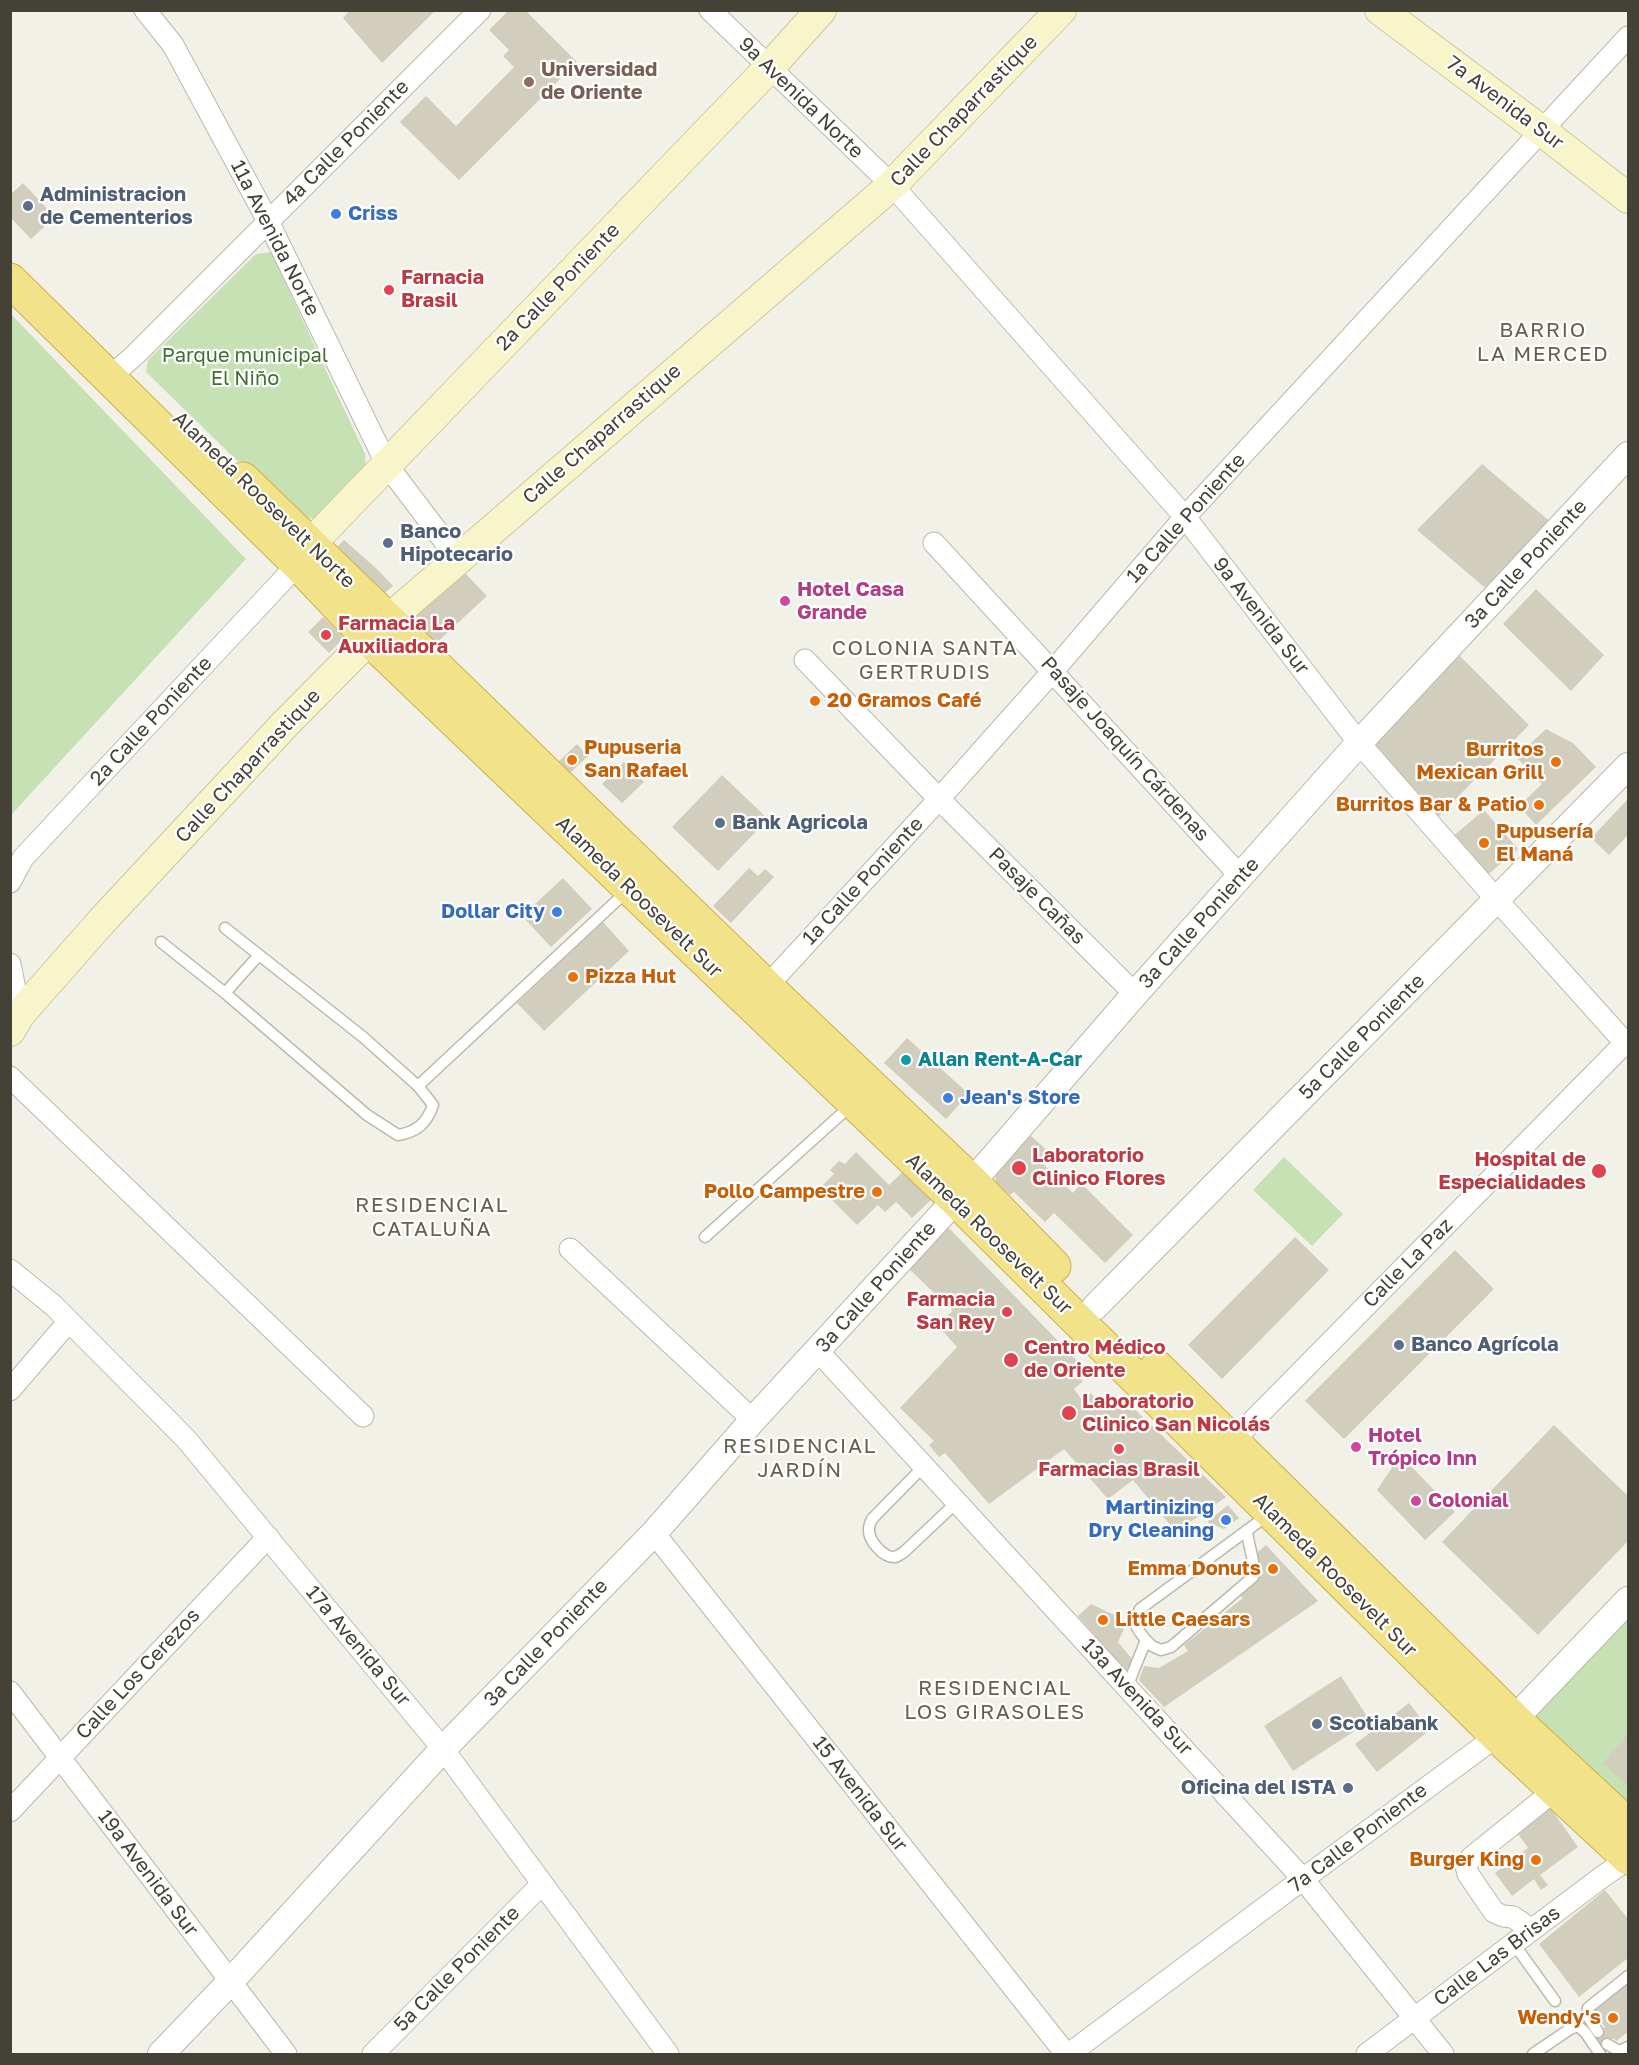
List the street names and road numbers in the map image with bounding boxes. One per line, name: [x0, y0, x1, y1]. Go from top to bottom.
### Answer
street label: Calle Chaparrastique: [885, 30, 1043, 192]
street label: 9a Avenida Norte: [734, 32, 868, 164]
street label: 7a Avenida Sur: [1442, 51, 1568, 155]
street label: 4a Calle Poniente: [278, 75, 414, 211]
street label: 11a Avenida Norte: [225, 156, 325, 320]
street label: 2a Calle Poniente: [491, 218, 625, 356]
street label: Calle Chaparrastique: [518, 359, 686, 509]
street label: Alameda Roosevelt Norte: [168, 407, 360, 593]
street label: 1a Calle Poniente: [1122, 448, 1250, 588]
street label: 3a Calle Poniente: [1460, 494, 1592, 634]
street label: 9a Avenida Sur: [1208, 553, 1314, 679]
street label: 2a Calle Poniente: [85, 651, 217, 791]
street label: Pasaje Joaquín Cárdenas: [1036, 652, 1214, 846]
street label: Calle Chaparrastique: [170, 684, 326, 848]
street label: Alameda Roosevelt Sur: [551, 811, 727, 983]
street label: 1a Calle Poniente: [798, 812, 928, 950]
street label: Pasaje Cañas: [984, 843, 1090, 949]
street label: 3a Calle Poniente: [1134, 853, 1264, 993]
street label: 5a Calle Poniente: [1294, 969, 1430, 1105]
street label: Alameda Roosevelt Sur: [901, 1148, 1077, 1320]
street label: Calle La Paz: [1358, 1213, 1458, 1313]
street label: 3a Calle Poniente: [811, 1217, 941, 1357]
street label: Alameda Roosevelt Sur: [1248, 1488, 1422, 1662]
street label: 3a Calle Poniente: [479, 1574, 613, 1712]
street label: 17a Avenida Sur: [301, 1581, 415, 1711]
street label: Calle Los Cerezos: [71, 1604, 205, 1744]
street label: 13a Avenida Sur: [1077, 1634, 1197, 1760]
street label: 15 Avenida Sur: [807, 1732, 913, 1856]
street label: 7a Calle Poniente: [1284, 1778, 1432, 1898]
street label: 19a Avenida Sur: [93, 1805, 203, 1941]
street label: 5a Calle Poniente: [389, 1901, 525, 2037]
street label: Calle Las Brisas: [1429, 1901, 1565, 2011]

